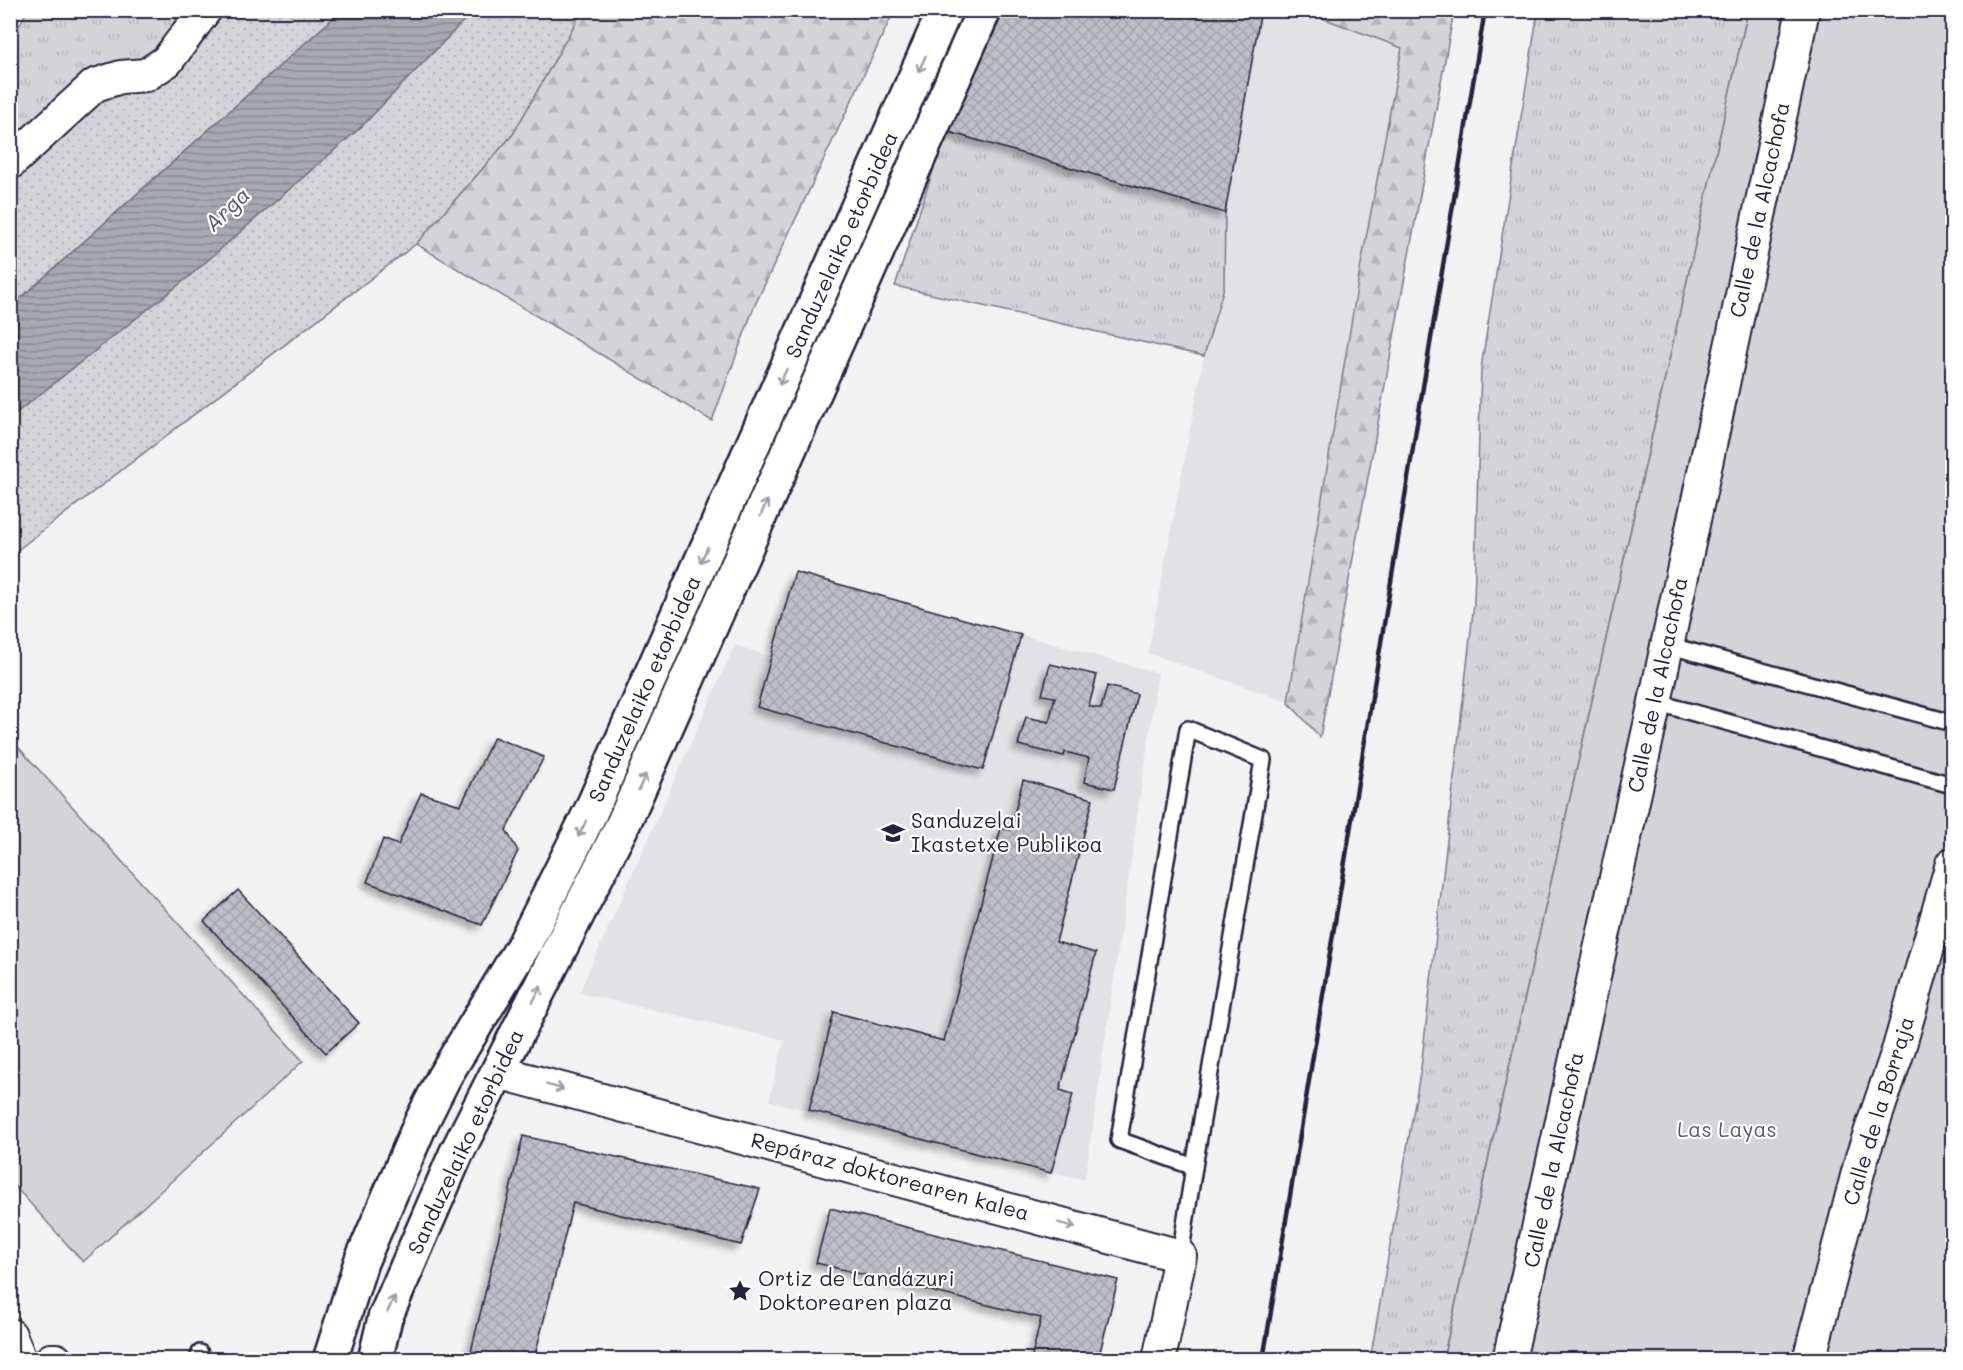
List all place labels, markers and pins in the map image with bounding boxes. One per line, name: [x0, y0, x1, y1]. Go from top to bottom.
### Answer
place label: Sanduzelai Ikastetxe Publikoa: [911, 806, 1103, 857]
school or university icon: Sanduzelai Ikastetxe Publikoa: [880, 820, 906, 846]
place label: Ortiz de Landázuri Doktorearen plaza: [758, 1264, 955, 1315]
place icon: Ortiz de Landázuri Doktorearen plaza: [727, 1278, 753, 1304]

